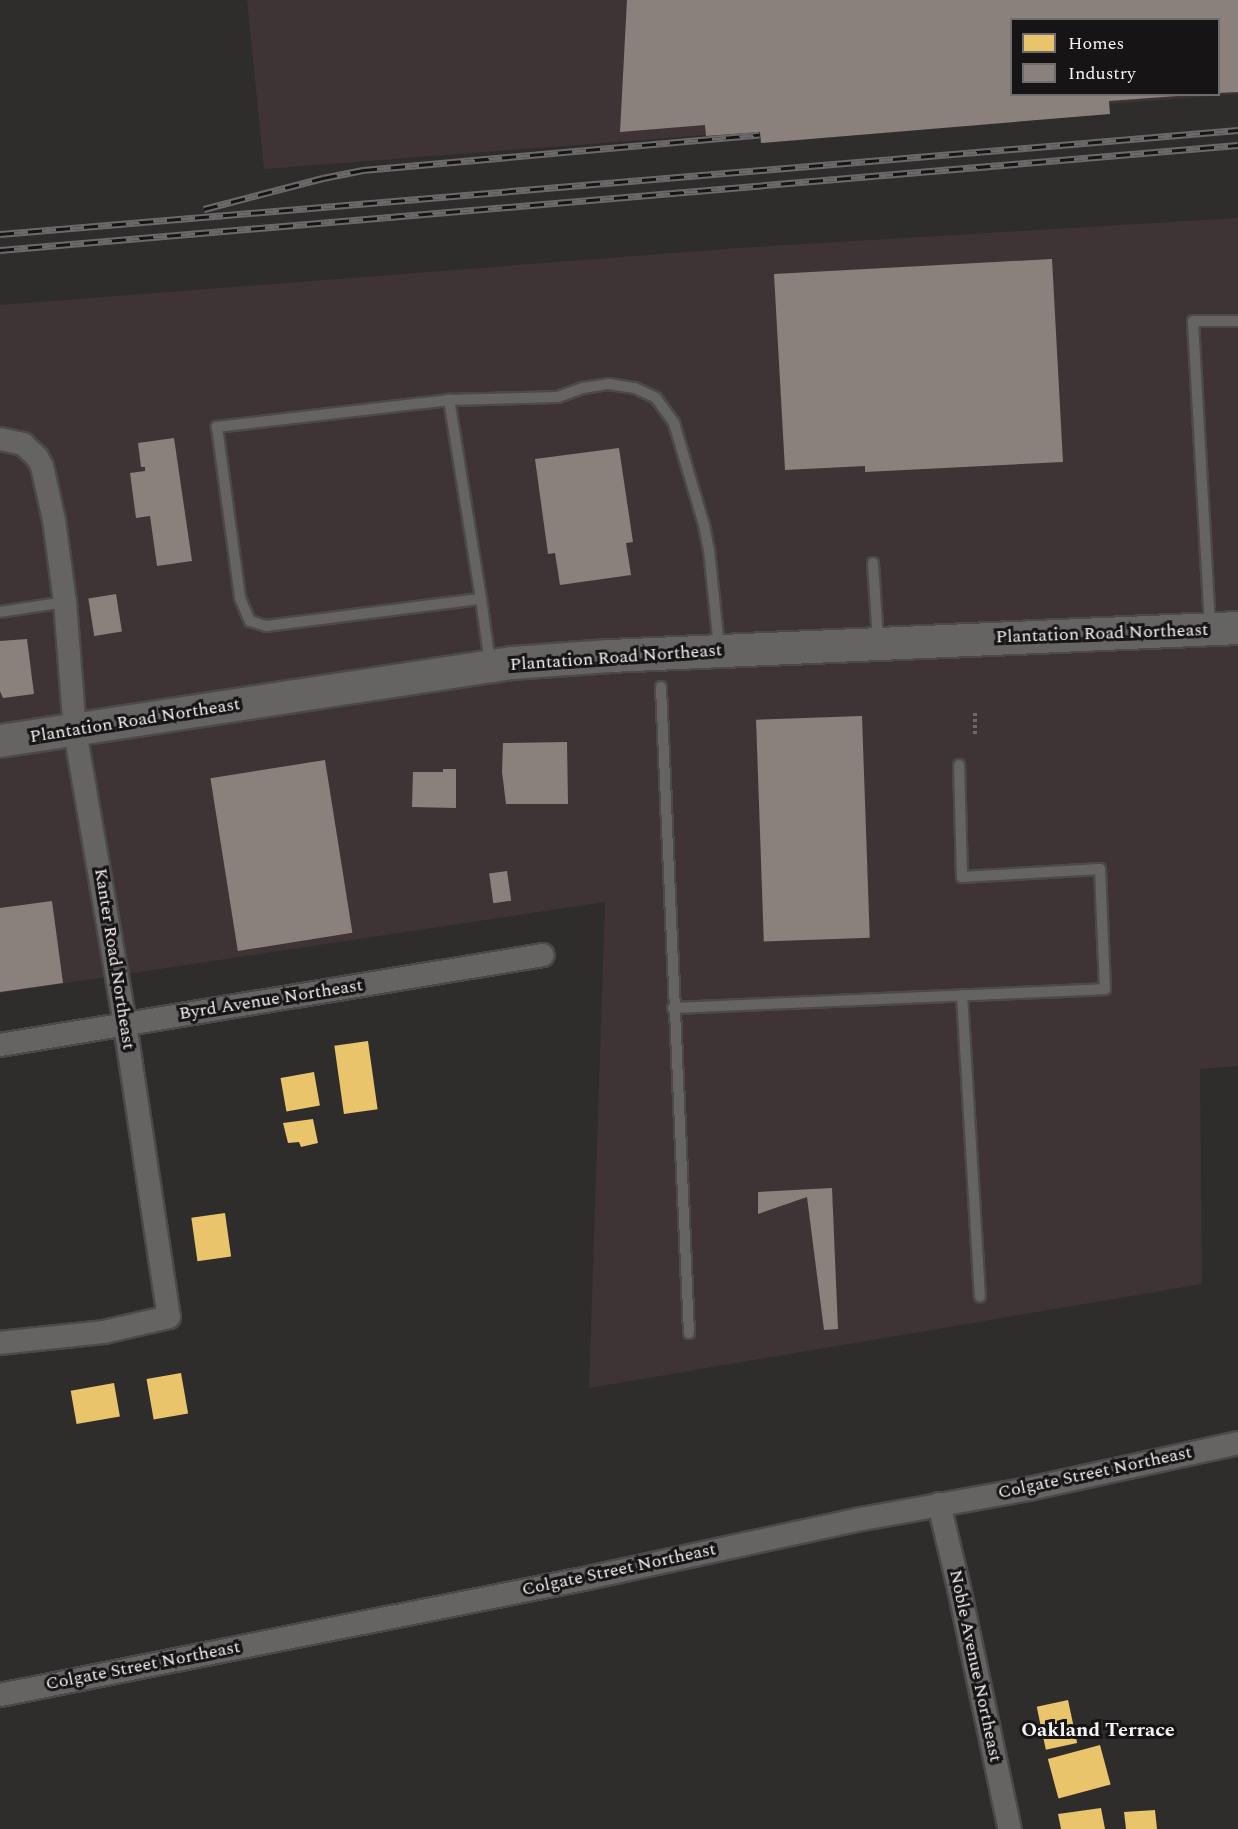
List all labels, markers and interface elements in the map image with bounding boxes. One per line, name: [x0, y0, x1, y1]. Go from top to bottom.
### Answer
legend: [1010, 18, 1220, 96]
text: Homes: [1068, 30, 1124, 57]
text: Industry: [1068, 60, 1136, 87]
street label: Plantation Road Northeast: [995, 619, 1209, 649]
street label: Plantation Road Northeast: [509, 640, 723, 676]
street label: Plantation Road Northeast: [28, 694, 242, 748]
street label: Kanter Road Northeast: [89, 867, 139, 1051]
street label: Byrd Avenue Northeast: [178, 975, 364, 1025]
street label: Colgate Street Northeast: [996, 1442, 1194, 1504]
street label: Colgate Street Northeast: [520, 1539, 718, 1601]
street label: Noble Avenue Northeast: [944, 1568, 1006, 1764]
street label: Colgate Street Northeast: [44, 1637, 242, 1695]
district label: Oakland Terrace: [1021, 1718, 1175, 1742]

